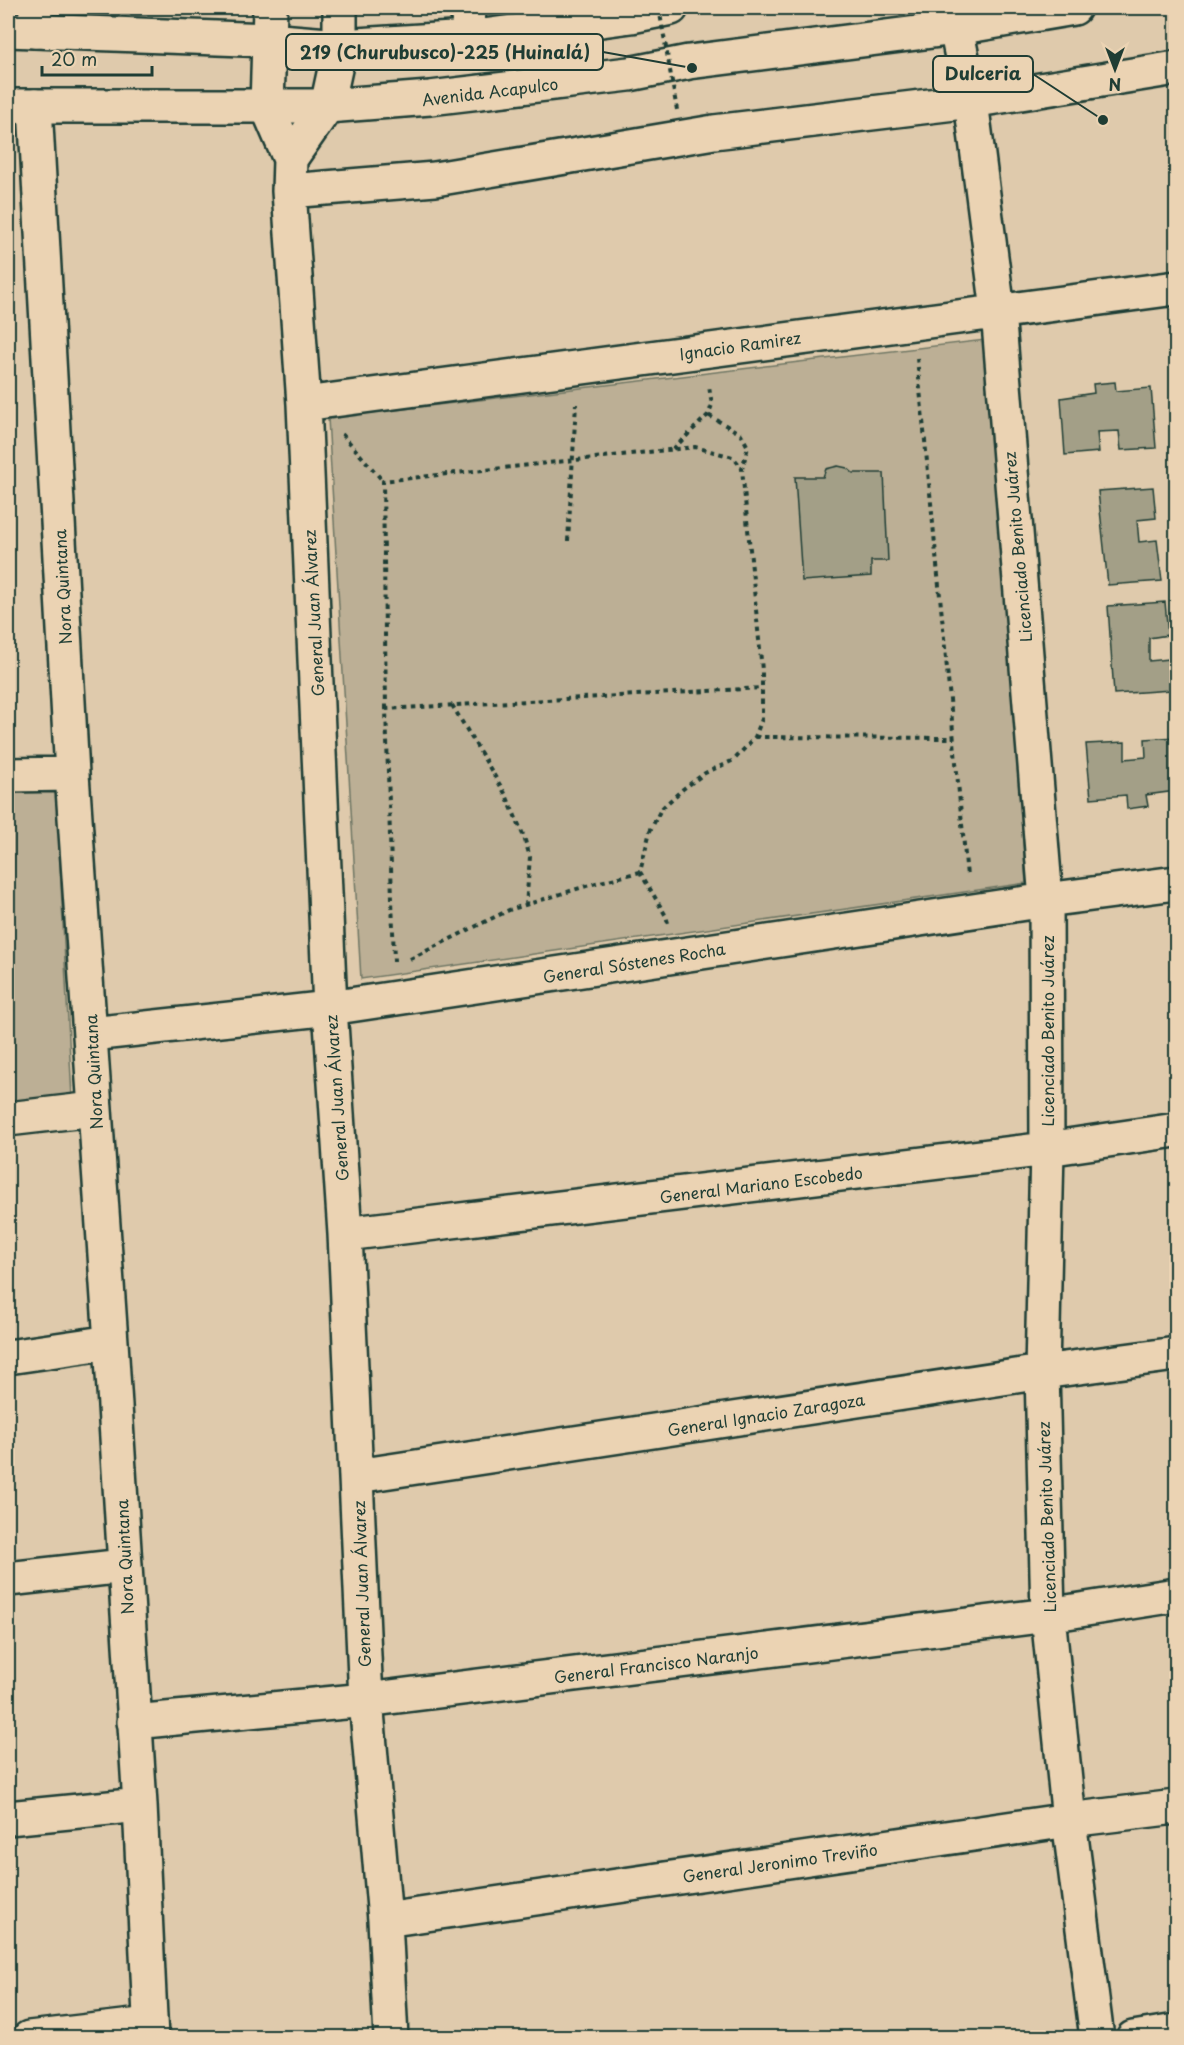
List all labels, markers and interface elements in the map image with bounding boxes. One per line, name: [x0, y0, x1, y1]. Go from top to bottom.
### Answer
callout: 219 (Churubusco)-225 (Huinalá): [286, 34, 603, 70]
text: 219 (Churubusco)-225 (Huinalá): [300, 38, 590, 65]
scale bar: [42, 39, 152, 77]
north arrow: [1085, 39, 1145, 99]
text: 20 m: [51, 45, 97, 72]
callout: Dulceria: [933, 56, 1033, 92]
text: Dulceria: [945, 59, 1022, 86]
street label: Avenida Acapulco: [420, 71, 560, 111]
text: N: [1109, 73, 1121, 97]
street label: Ignacio Ramirez: [678, 325, 803, 365]
street label: Licenciado Benito Juárez: [997, 450, 1037, 643]
street label: Nora Quintana: [47, 529, 77, 645]
street label: General Juan Álvarez: [297, 529, 329, 697]
street label: Licenciado Benito Juárez: [1035, 935, 1059, 1127]
street label: General Sóstenes Rocha: [541, 936, 727, 988]
street label: Nora Quintana: [78, 1014, 108, 1130]
street label: General Juan Álvarez: [318, 1014, 354, 1182]
street label: General Mariano Escobedo: [658, 1160, 864, 1208]
street label: General Ignacio Zaragoza: [666, 1387, 866, 1441]
street label: Licenciado Benito Juárez: [1031, 1421, 1061, 1613]
street label: Nora Quintana: [109, 1499, 139, 1615]
street label: General Juan Álvarez: [346, 1500, 376, 1668]
street label: General Francisco Naranjo: [552, 1640, 760, 1688]
street label: General Jeronimo Treviño: [681, 1836, 879, 1888]

